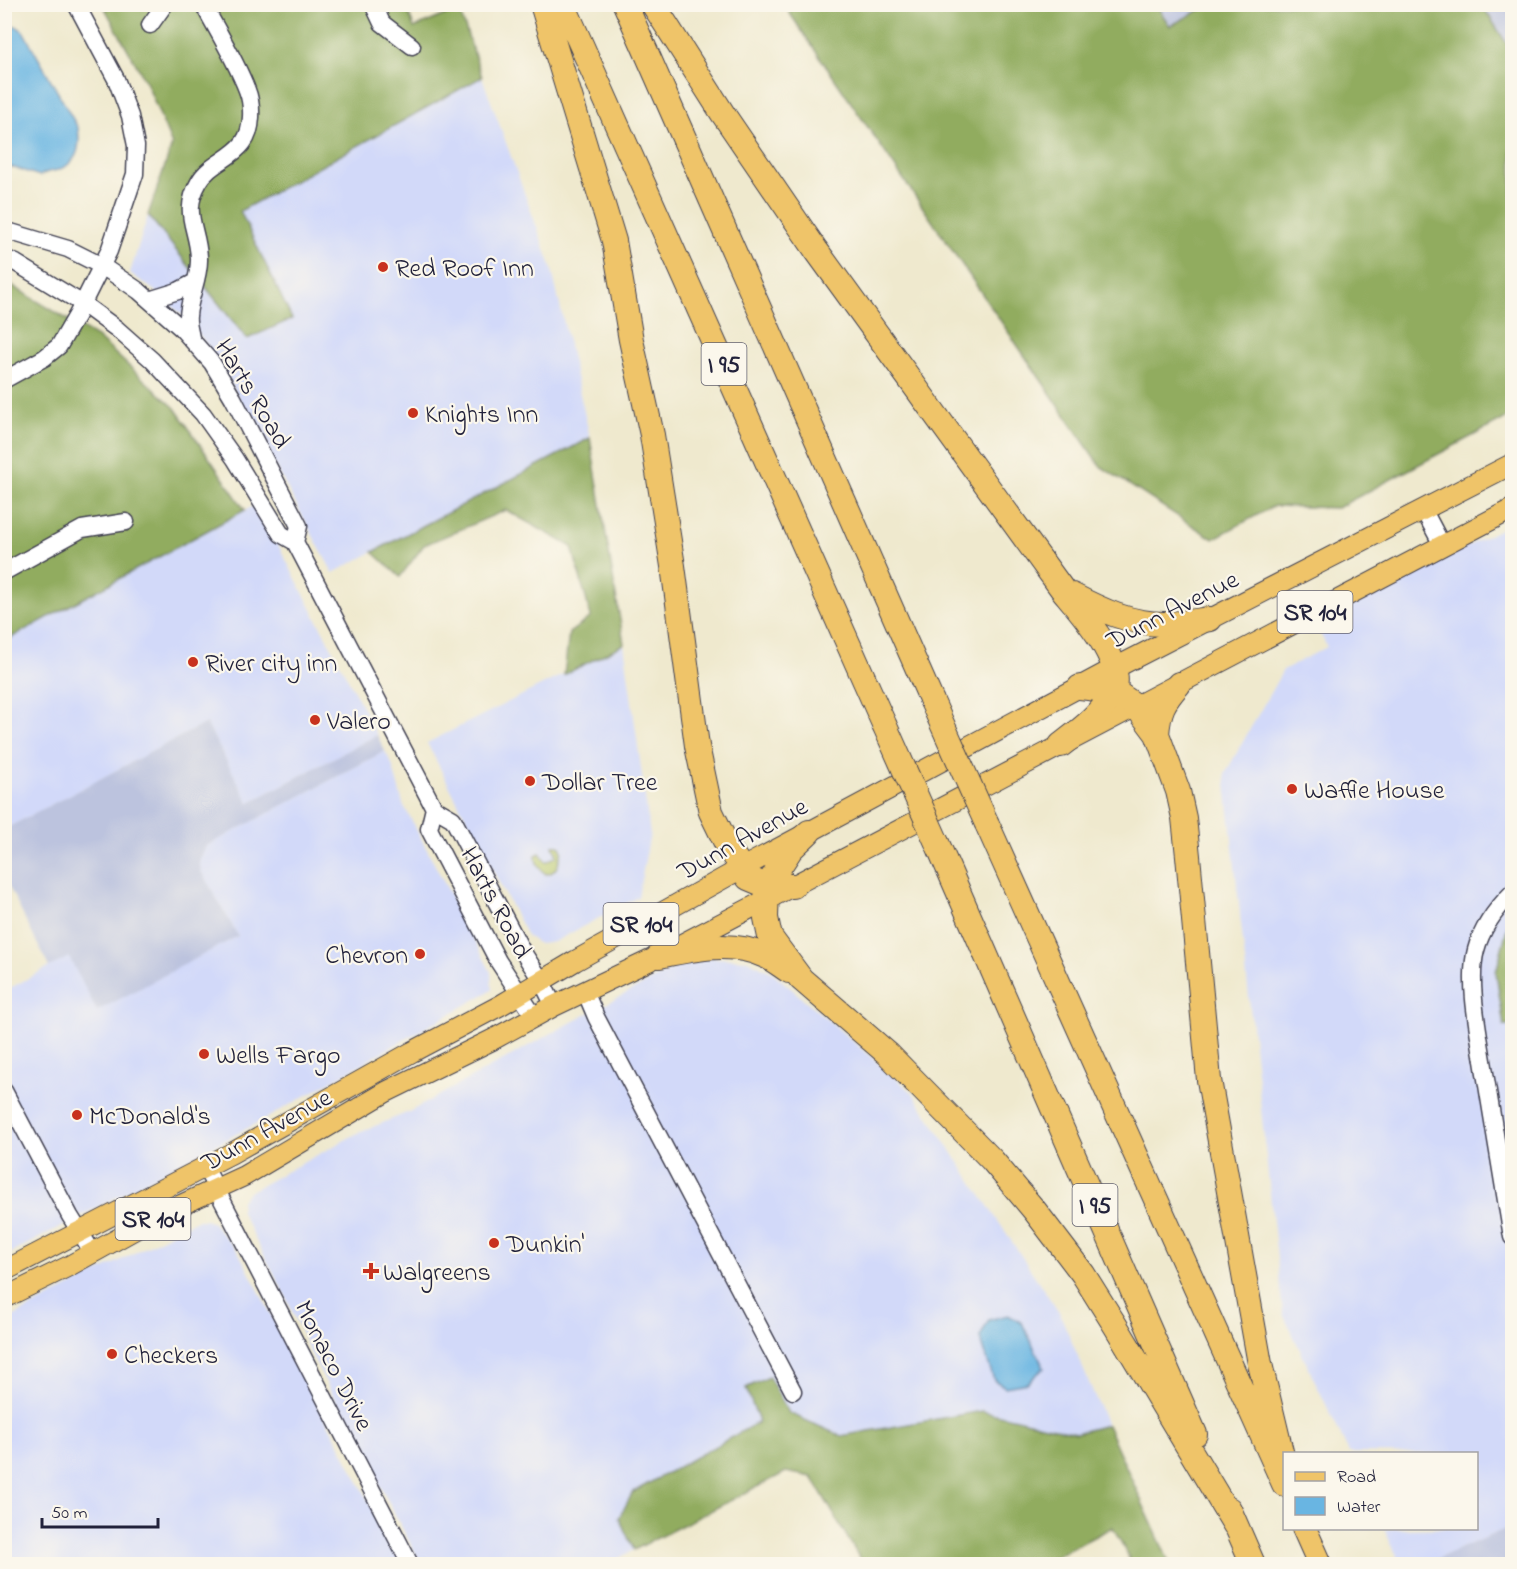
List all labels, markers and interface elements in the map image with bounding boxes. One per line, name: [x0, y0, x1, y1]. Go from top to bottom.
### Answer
place label: Red Roof Inn: [395, 251, 534, 289]
marker: Red Roof Inn: [376, 260, 390, 274]
street label: Harts Road: [204, 332, 299, 457]
road number: I 95: [702, 343, 746, 385]
place label: Knights Inn: [425, 397, 538, 435]
marker: Knights Inn: [406, 406, 420, 420]
street label: Dunn Avenue: [1100, 562, 1246, 662]
road number: SR 104: [1278, 591, 1352, 633]
place label: River city inn: [205, 646, 337, 684]
marker: River city inn: [186, 655, 200, 669]
place label: Valero: [326, 704, 391, 742]
marker: Valero: [308, 713, 322, 727]
place label: Dollar Tree: [541, 765, 658, 803]
place label: Waffle House: [1304, 773, 1445, 811]
marker: Dollar Tree: [523, 774, 537, 788]
marker: Waffle House: [1285, 782, 1299, 796]
street label: Dunn Avenue: [670, 789, 816, 893]
street label: Harts Road: [449, 841, 540, 967]
road number: SR 104: [604, 903, 678, 945]
place label: Chevron: [325, 938, 408, 976]
marker: Chevron: [413, 947, 427, 961]
place label: Wells Fargo: [216, 1038, 340, 1076]
marker: Wells Fargo: [197, 1047, 211, 1061]
street label: Dunn Avenue: [194, 1080, 340, 1184]
place label: McDonald's: [89, 1099, 211, 1137]
marker: McDonald's: [70, 1108, 84, 1122]
road number: I 95: [1072, 1184, 1118, 1226]
road number: SR 104: [116, 1198, 190, 1240]
place label: Dunkin': [505, 1227, 585, 1265]
marker: Dunkin': [487, 1236, 501, 1250]
place label: Walgreens: [383, 1255, 491, 1293]
marker: Walgreens: [364, 1264, 378, 1278]
street label: Monaco Drive: [283, 1294, 382, 1439]
place label: Checkers: [124, 1338, 218, 1376]
marker: Checkers: [105, 1347, 119, 1361]
legend: [1283, 1452, 1478, 1530]
text: Road: [1337, 1465, 1376, 1491]
scale bar: [42, 1491, 158, 1529]
text: Water: [1337, 1495, 1381, 1521]
text: 50 m: [51, 1501, 88, 1527]

